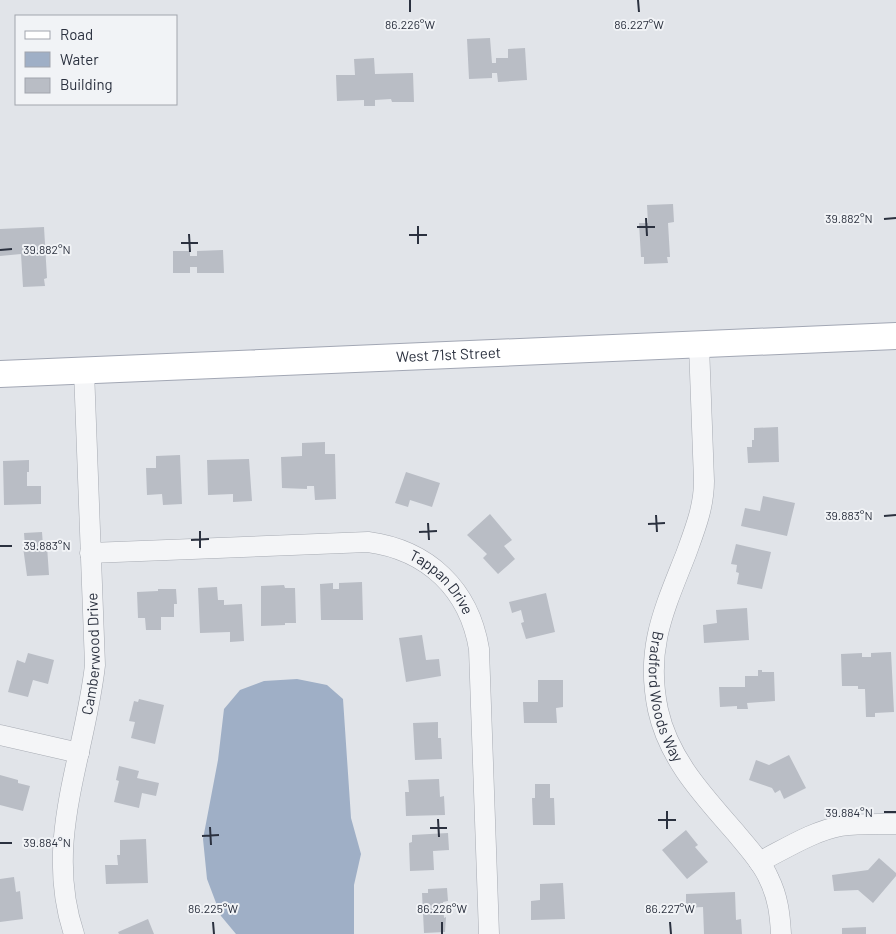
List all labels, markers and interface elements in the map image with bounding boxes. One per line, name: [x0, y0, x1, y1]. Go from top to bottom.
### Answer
legend: [15, 15, 178, 105]
text: 86.226°W: [385, 17, 435, 31]
text: 86.227°W: [614, 17, 664, 31]
text: Road: [60, 25, 93, 43]
text: Water: [60, 50, 99, 68]
text: Building: [60, 75, 113, 93]
text: 39.882°N: [825, 211, 873, 225]
text: 39.882°N: [23, 242, 71, 256]
street label: West 71st Street: [396, 343, 501, 365]
text: 39.883°N: [825, 508, 873, 522]
text: 39.883°N: [23, 538, 71, 552]
street label: Tappan Drive: [407, 545, 478, 617]
street label: Camberwood Drive: [77, 593, 103, 716]
street label: Bradford Woods Way: [646, 630, 687, 765]
text: 39.884°N: [825, 805, 873, 819]
text: 39.884°N: [23, 835, 71, 849]
text: 86.225°W: [188, 901, 238, 915]
text: 86.226°W: [417, 901, 467, 915]
text: 86.227°W: [645, 901, 695, 915]

